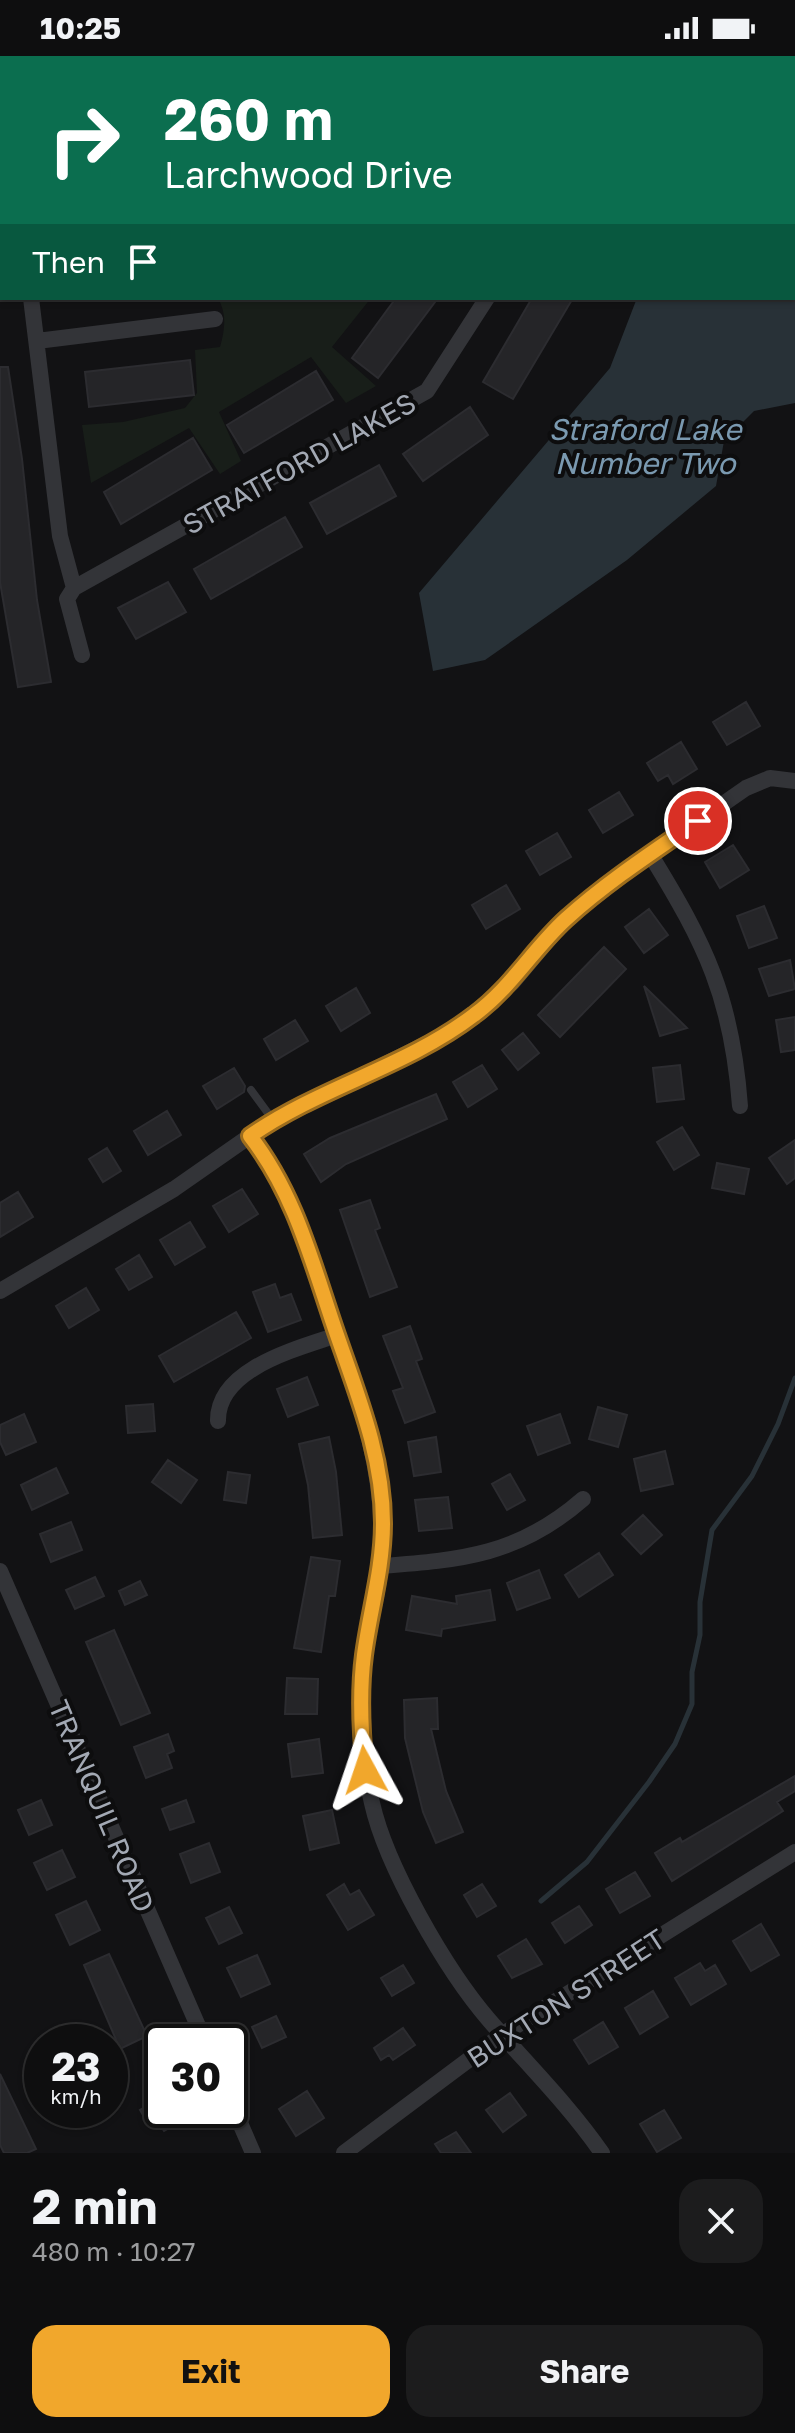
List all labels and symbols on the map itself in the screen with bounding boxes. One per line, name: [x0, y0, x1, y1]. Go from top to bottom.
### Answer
street label: STRATFORD LAKES: [177, 385, 421, 541]
water label: Straford Lake Number Two: [548, 411, 744, 481]
pin: [664, 787, 732, 855]
street label: TRANQUIL ROAD: [42, 1695, 162, 1917]
position arrow: [323, 1728, 407, 1812]
street label: BUXTON STREET: [461, 1922, 671, 2074]
speed limit sign: 30: [144, 2024, 248, 2128]

